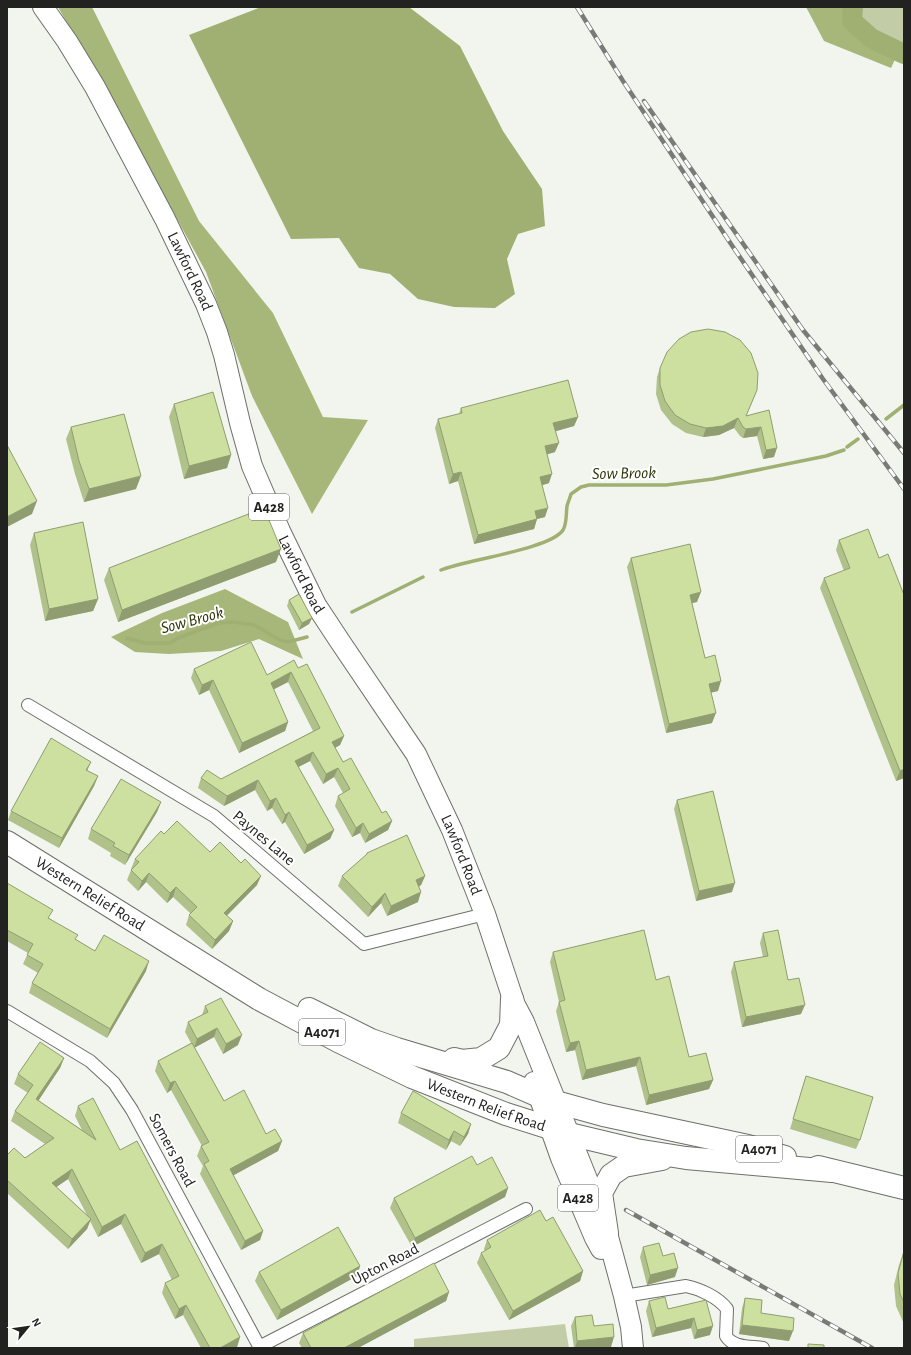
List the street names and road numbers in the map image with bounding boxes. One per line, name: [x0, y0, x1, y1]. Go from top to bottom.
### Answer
street label: Lawford Road: [165, 230, 216, 313]
road number: A428: [249, 494, 289, 520]
street label: Lawford Road: [275, 533, 327, 616]
street label: Paynes Lane: [229, 808, 298, 869]
street label: Lawford Road: [438, 812, 485, 897]
street label: Western Relief Road: [33, 854, 148, 934]
road number: A4071: [299, 1019, 345, 1045]
street label: Western Relief Road: [424, 1076, 548, 1134]
street label: Somers Road: [146, 1111, 198, 1189]
road number: A4071: [736, 1136, 782, 1162]
road number: A428: [558, 1185, 598, 1211]
street label: Upton Road: [349, 1240, 421, 1288]

